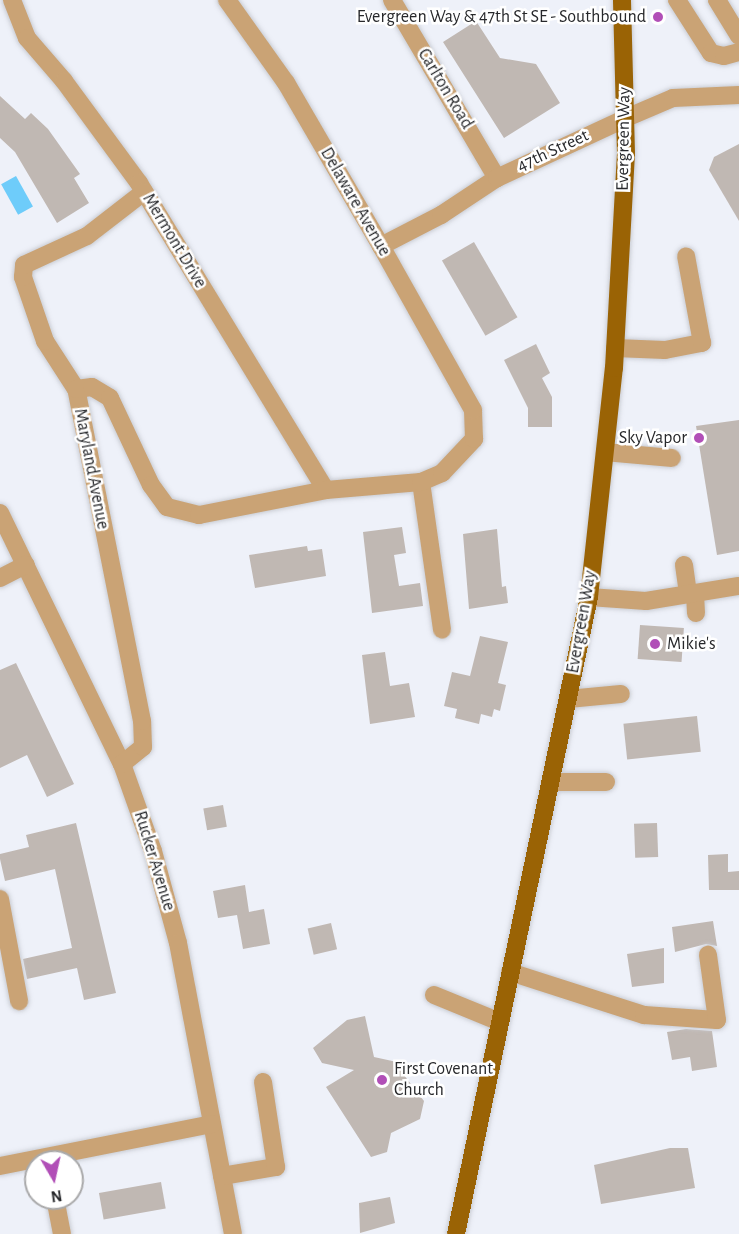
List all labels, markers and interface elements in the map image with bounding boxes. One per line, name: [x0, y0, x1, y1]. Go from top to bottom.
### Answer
place label: Evergreen Way & 47th St SE - Southbound: [357, 6, 646, 28]
marker: Evergreen Way & 47th St SE - Southbound: [651, 10, 665, 24]
street label: Carlton Road: [413, 45, 477, 133]
street label: Evergreen Way: [612, 87, 636, 191]
street label: 47th Street: [514, 125, 592, 177]
street label: Delaware Avenue: [315, 144, 395, 260]
street label: Mermont Drive: [137, 190, 211, 292]
street label: Maryland Avenue: [69, 407, 113, 531]
place label: Sky Vapor: [619, 427, 687, 449]
marker: Sky Vapor: [692, 431, 706, 445]
street label: Evergreen Way: [562, 569, 602, 675]
place label: Mikie's: [667, 633, 716, 655]
marker: Mikie's: [648, 637, 662, 651]
street label: Rucker Avenue: [129, 808, 179, 914]
place label: First Covenant Church: [394, 1059, 493, 1102]
marker: First Covenant Church: [375, 1073, 389, 1087]
north arrow: [24, 1150, 84, 1210]
text: N: [50, 1187, 63, 1205]

